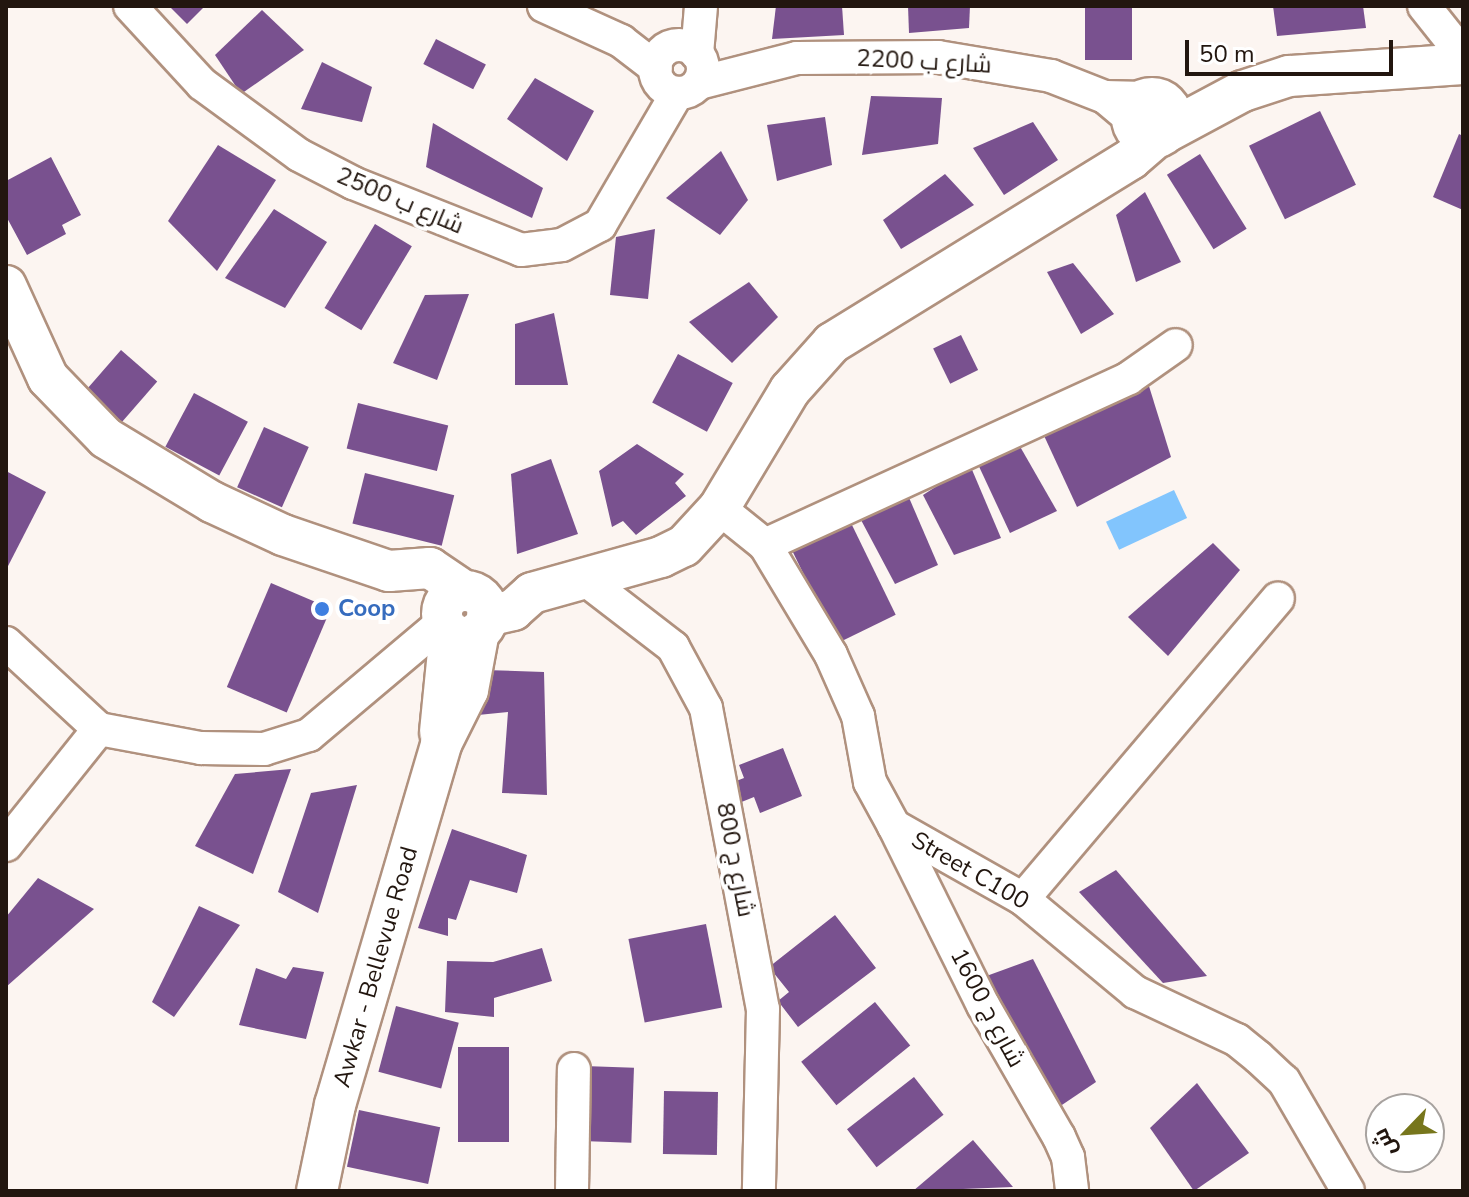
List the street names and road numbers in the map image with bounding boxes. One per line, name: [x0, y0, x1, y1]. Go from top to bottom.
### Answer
street label: شارع ب 2200: [856, 44, 992, 80]
street label: شارع ب 2500: [332, 161, 468, 241]
street label: شارع ج 800: [710, 800, 760, 920]
street label: Street C100: [906, 826, 1034, 916]
street label: Awkar - Bellevue Road: [328, 843, 424, 1091]
street label: شارع ج 1600: [944, 944, 1030, 1072]

